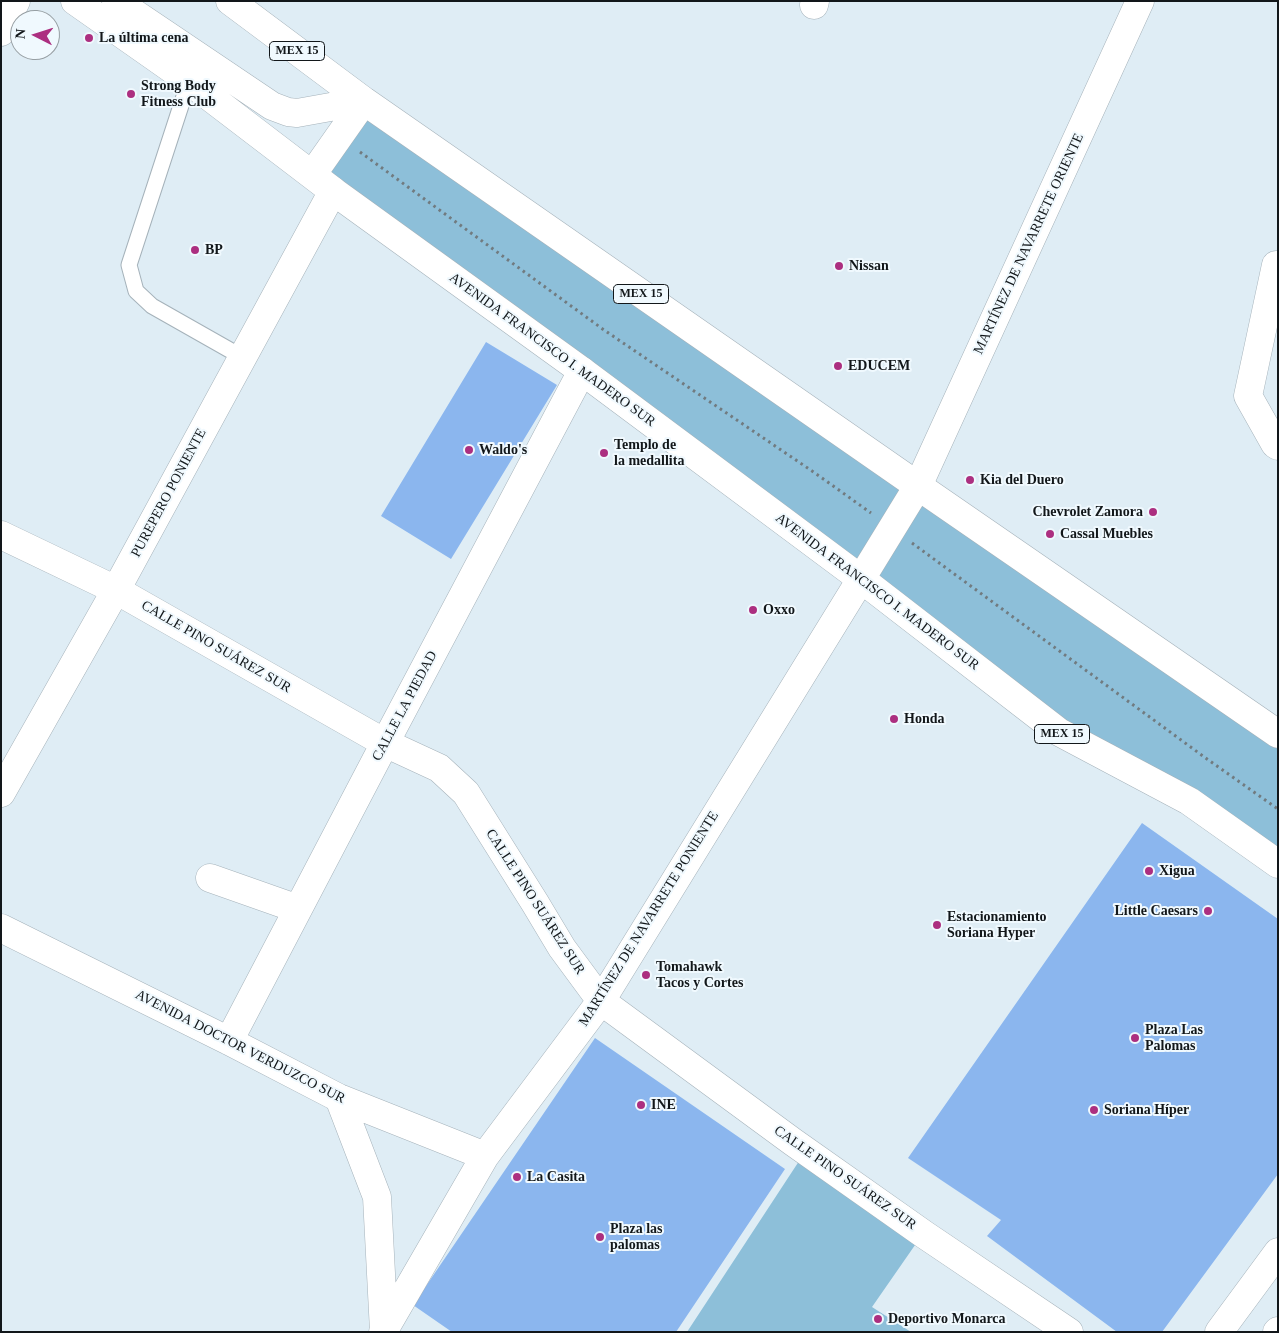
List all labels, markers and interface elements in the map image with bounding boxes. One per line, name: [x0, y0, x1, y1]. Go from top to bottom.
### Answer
north arrow: [10, 10, 60, 60]
text: N: [13, 28, 28, 39]
place label: La última cena: [99, 30, 188, 46]
marker: La última cena: [83, 32, 95, 44]
road number: MEX 15: [270, 41, 324, 60]
place label: Strong Body Fitness Club: [141, 78, 216, 110]
marker: Strong Body Fitness Club: [125, 88, 137, 100]
street label: MARTÍNEZ DE NAVARRETE ORIENTE: [970, 131, 1088, 357]
place label: BP: [205, 242, 223, 258]
marker: BP: [189, 244, 201, 256]
place label: Nissan: [849, 258, 889, 274]
marker: Nissan: [833, 260, 845, 272]
street label: AVENIDA FRANCISCO I. MADERO SUR: [446, 270, 658, 430]
road number: MEX 15: [614, 284, 668, 304]
place label: EDUCEM: [848, 358, 910, 374]
marker: EDUCEM: [832, 360, 844, 372]
street label: PUREPERO PONIENTE: [128, 426, 210, 560]
place label: Templo de la medallita: [614, 437, 684, 470]
place label: Waldo's: [479, 442, 527, 458]
marker: Waldo's: [463, 444, 475, 456]
marker: Templo de la medallita: [598, 447, 610, 459]
place label: Kia del Duero: [980, 472, 1064, 488]
marker: Kia del Duero: [964, 474, 976, 486]
place label: Chevrolet Zamora: [1032, 504, 1143, 520]
marker: Chevrolet Zamora: [1147, 506, 1159, 518]
street label: AVENIDA FRANCISCO I. MADERO SUR: [772, 510, 982, 674]
place label: Cassal Muebles: [1060, 526, 1153, 542]
marker: Cassal Muebles: [1044, 528, 1056, 540]
street label: CALLE PINO SUÁREZ SUR: [138, 597, 294, 697]
place label: Oxxo: [763, 602, 795, 618]
marker: Oxxo: [747, 604, 759, 616]
street label: CALLE LA PIEDAD: [369, 648, 441, 764]
place label: Honda: [904, 711, 944, 727]
marker: Honda: [888, 713, 900, 725]
road number: MEX 15: [1034, 724, 1090, 744]
street label: MARTÍNEZ DE NAVARRETE PONIENTE: [576, 808, 722, 1030]
street label: CALLE PINO SUÁREZ SUR: [482, 826, 588, 978]
place label: Xigua: [1159, 863, 1195, 879]
marker: Xigua: [1143, 865, 1155, 877]
place label: Little Caesars: [1114, 903, 1198, 919]
marker: Little Caesars: [1202, 905, 1214, 917]
place label: Estacionamiento Soriana Hyper: [947, 909, 1047, 942]
marker: Estacionamiento Soriana Hyper: [931, 919, 943, 931]
place label: Tomahawk Tacos y Cortes: [656, 959, 743, 992]
marker: Tomahawk Tacos y Cortes: [640, 969, 652, 981]
street label: AVENIDA DOCTOR VERDUZCO SUR: [132, 987, 348, 1107]
place label: Plaza Las Palomas: [1145, 1022, 1203, 1054]
marker: Plaza Las Palomas: [1129, 1032, 1141, 1044]
place label: INE: [651, 1097, 676, 1113]
marker: INE: [635, 1099, 647, 1111]
place label: Soriana Híper: [1104, 1102, 1189, 1118]
marker: Soriana Híper: [1088, 1104, 1100, 1116]
street label: CALLE PINO SUÁREZ SUR: [771, 1122, 919, 1234]
place label: La Casita: [527, 1169, 585, 1185]
marker: La Casita: [511, 1171, 523, 1183]
place label: Plaza las palomas: [610, 1221, 662, 1254]
marker: Plaza las palomas: [594, 1231, 606, 1243]
place label: Deportivo Monarca: [888, 1311, 1006, 1327]
marker: Deportivo Monarca: [872, 1313, 884, 1325]

